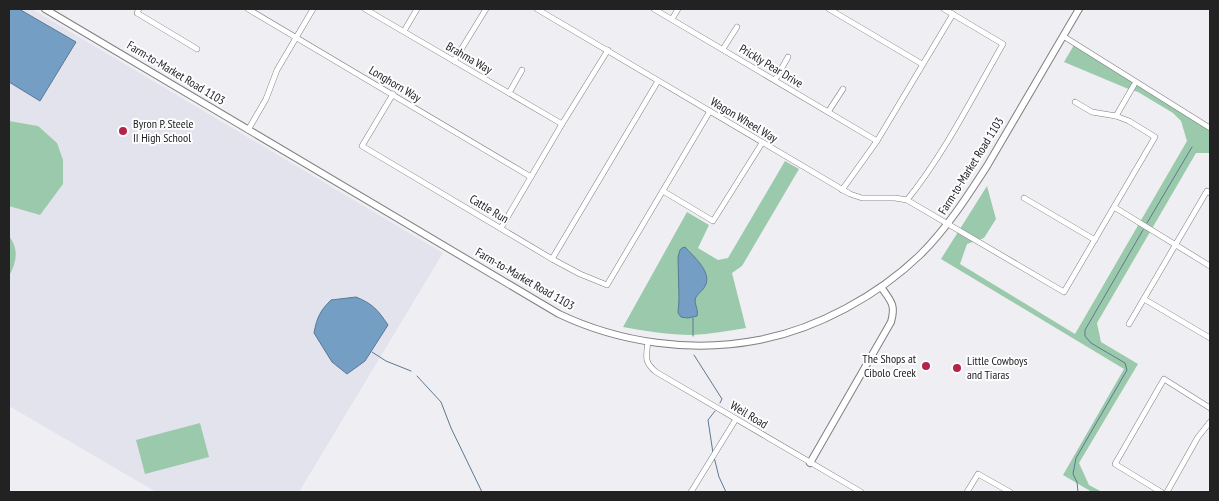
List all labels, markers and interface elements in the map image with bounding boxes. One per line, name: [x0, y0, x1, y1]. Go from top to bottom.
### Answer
street label: Farm-to-Market Road 1103: [124, 37, 228, 108]
street label: Brahma Way: [443, 38, 495, 77]
street label: Prickly Pear Drive: [737, 41, 806, 91]
street label: Longhorn Way: [366, 62, 425, 105]
street label: Wagon Wheel Way: [708, 94, 781, 146]
street label: Farm-to-Market Road 1103: [935, 114, 1007, 217]
place label: Byron P. Steele II High School: [133, 116, 193, 145]
marker: Byron P. Steele II High School: [117, 125, 129, 137]
street label: Cattle Run: [467, 191, 512, 226]
street label: Farm-to-Market Road 1103: [473, 244, 577, 313]
place label: The Shops at Cibolo Creek: [862, 351, 917, 380]
place label: Little Cowboys and Tiaras: [967, 353, 1028, 382]
marker: The Shops at Cibolo Creek: [920, 360, 932, 372]
marker: Little Cowboys and Tiaras: [951, 362, 963, 374]
street label: Weil Road: [728, 398, 771, 432]

